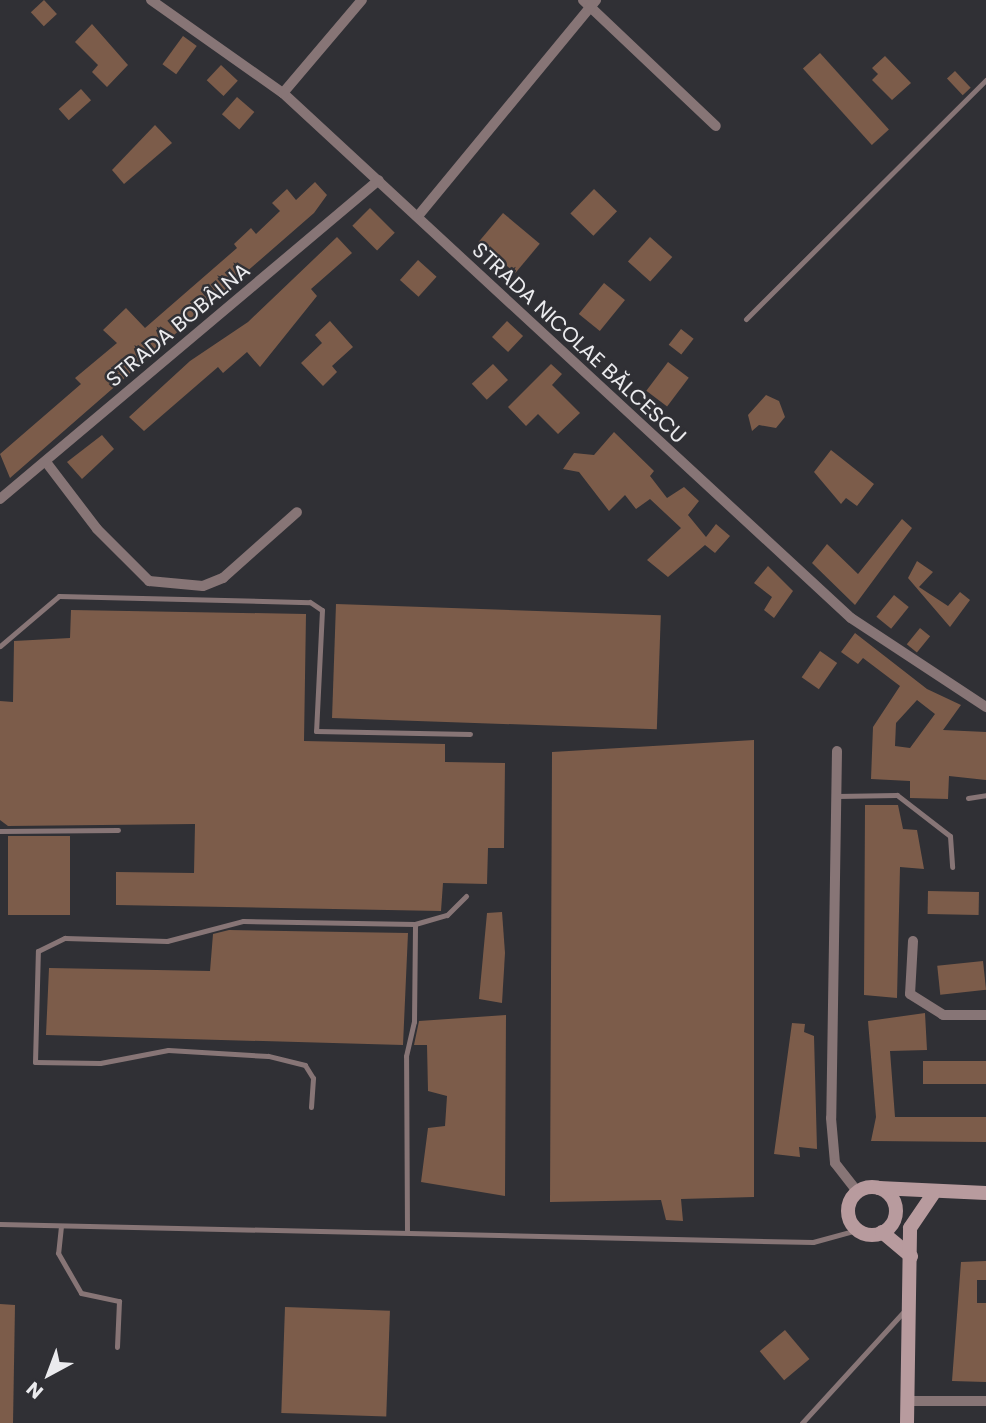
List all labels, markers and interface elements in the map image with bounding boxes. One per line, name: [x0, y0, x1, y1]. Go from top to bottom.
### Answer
street label: STRADA NICOLAE BĂLCESCU: [467, 237, 691, 449]
street label: STRADA BOBÂLNA: [101, 258, 255, 392]
north arrow: [14, 1339, 84, 1409]
text: N: [21, 1375, 49, 1405]

